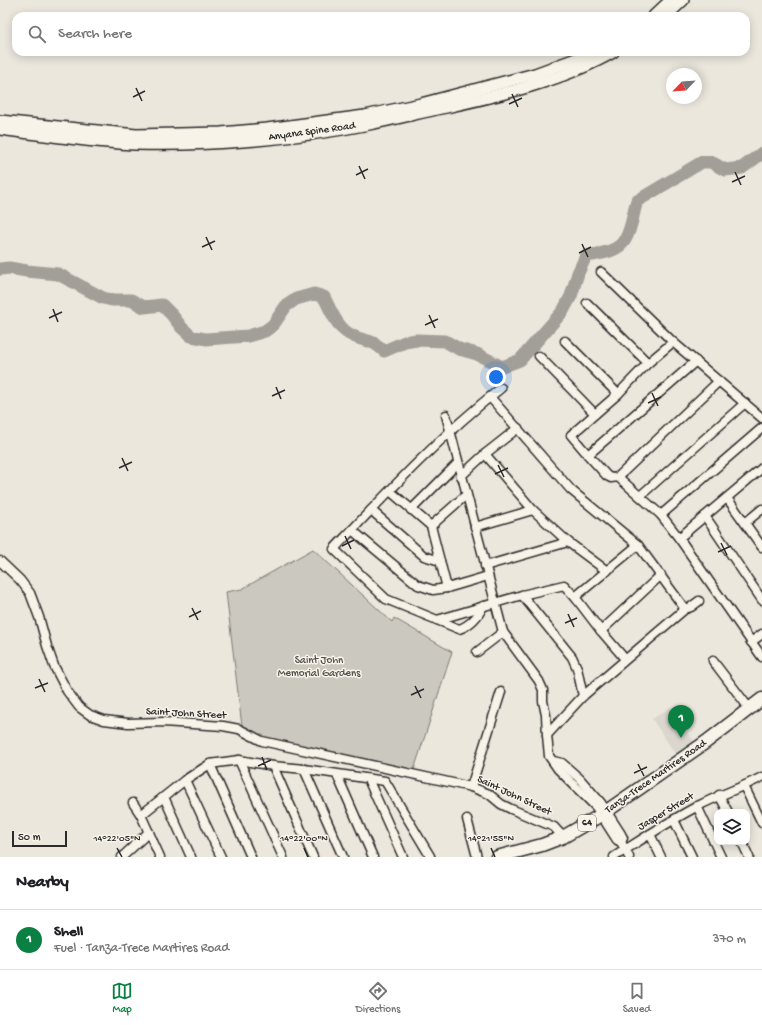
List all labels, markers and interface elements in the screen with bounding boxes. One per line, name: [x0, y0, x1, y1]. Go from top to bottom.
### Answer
search box: [12, 12, 750, 56]
icon: search: [26, 23, 48, 45]
text: Search here: [58, 25, 132, 43]
north arrow: [666, 68, 702, 104]
street label: Anyana Spine Road: [268, 120, 358, 144]
your location: [486, 367, 506, 387]
park label: Saint John Memorial Gardens: [278, 655, 361, 680]
pin: 1: [668, 705, 694, 738]
street label: Saint John Street: [145, 706, 228, 722]
street label: Tanza-Trece Martires Road: [602, 737, 710, 817]
street label: Saint John Street: [475, 774, 554, 819]
street label: Jasper Street: [636, 790, 697, 833]
map controls: [714, 809, 750, 845]
button: layers: [714, 809, 750, 845]
road number: 64: [578, 815, 596, 831]
scale bar: [12, 829, 67, 848]
text: 50 m: [18, 832, 40, 844]
text: 14°22'05"N: [92, 833, 141, 845]
text: 14°22'00"N: [279, 833, 328, 845]
text: 14°21'55"N: [467, 833, 514, 845]
text: Nearby: [16, 873, 69, 893]
text: Shell: [54, 923, 83, 941]
text: 1: [26, 932, 32, 947]
text: 370 m: [713, 932, 746, 947]
text: Fuel · Tanza-Trece Martires Road: [54, 941, 229, 956]
tab: Map: [111, 980, 133, 1016]
tab: Directions: [356, 980, 400, 1016]
tab: Saved: [623, 980, 651, 1016]

